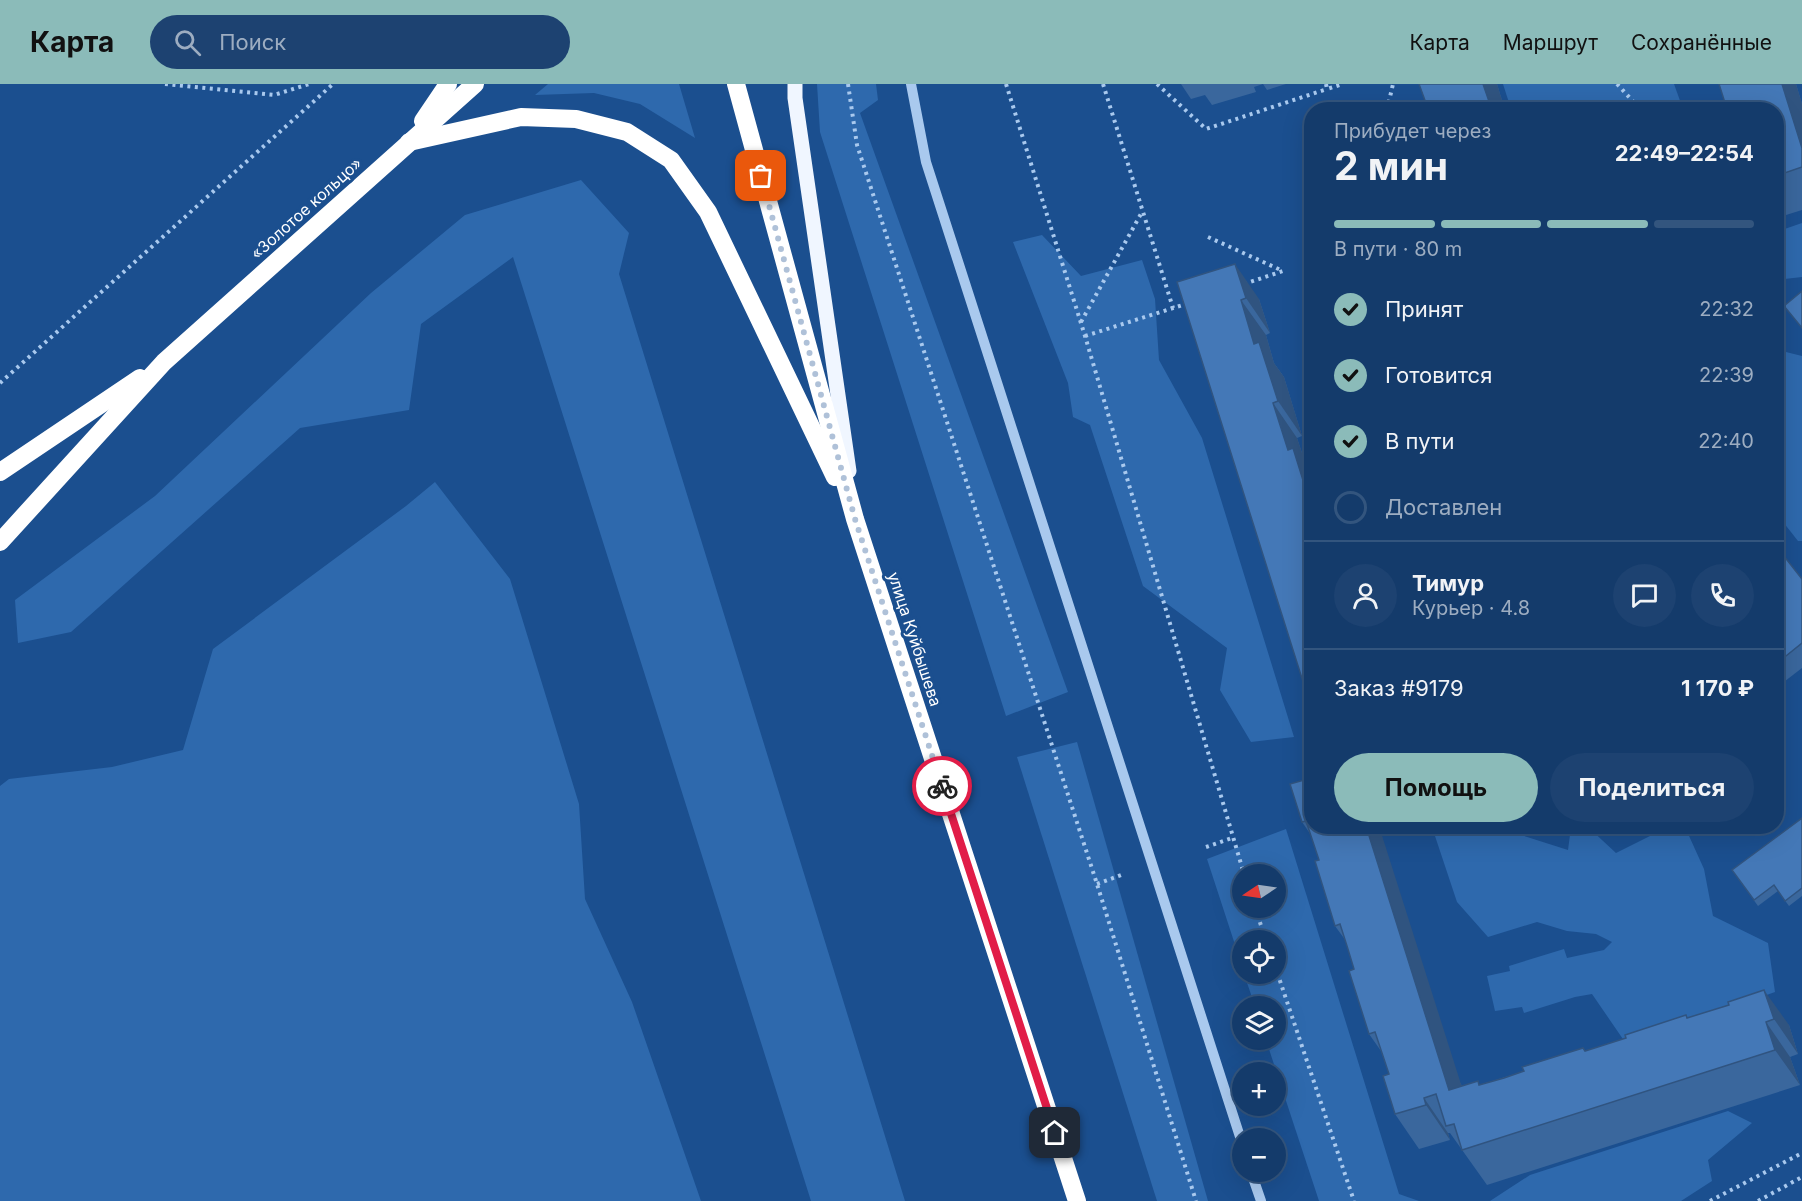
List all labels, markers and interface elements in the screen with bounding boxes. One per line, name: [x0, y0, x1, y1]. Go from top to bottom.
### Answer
search box: [150, 15, 570, 69]
text: Карта: [30, 25, 114, 59]
icon: search: [171, 26, 204, 59]
text: Поиск: [219, 29, 286, 55]
text: Карта: [1409, 30, 1470, 55]
text: Маршрут: [1503, 30, 1598, 55]
text: Сохранённые: [1631, 30, 1772, 55]
text: Прибудет через: [1334, 119, 1491, 143]
text: 22:49–22:54: [1615, 140, 1754, 166]
text: 2 мин: [1334, 142, 1448, 189]
pin: [735, 150, 786, 201]
street label: «Золотое кольцо»: [246, 153, 366, 263]
icon: bag: [744, 159, 777, 192]
text: В пути · 80 m: [1334, 237, 1462, 261]
icon: check: [1334, 293, 1367, 326]
text: Принят: [1385, 296, 1463, 322]
text: 22:32: [1699, 297, 1754, 321]
icon: check: [1334, 359, 1367, 392]
text: Готовится: [1385, 362, 1492, 388]
text: 22:39: [1699, 363, 1754, 387]
icon: check: [1334, 425, 1367, 458]
text: В пути: [1385, 428, 1454, 454]
text: 22:40: [1698, 429, 1754, 453]
text: Доставлен: [1385, 494, 1502, 520]
button: person: [1334, 564, 1397, 627]
button: chat: [1613, 564, 1676, 627]
button: phone: [1691, 564, 1754, 627]
street label: улица Куйбышева: [884, 569, 946, 709]
text: Тимур: [1412, 570, 1484, 596]
text: Курьер · 4.8: [1412, 596, 1530, 620]
text: Заказ #9179: [1334, 675, 1464, 701]
text: 1 170 ₽: [1681, 675, 1754, 701]
button: Помощь: [1334, 753, 1538, 822]
button: Поделиться: [1550, 753, 1754, 822]
courier: [912, 756, 972, 816]
icon: bike: [926, 770, 959, 803]
north arrow: [1232, 864, 1286, 918]
map controls: [1232, 864, 1286, 1182]
button: locate: [1232, 930, 1286, 984]
button: layers: [1232, 996, 1286, 1050]
button: +: [1232, 1062, 1286, 1116]
pin: [1029, 1107, 1080, 1158]
icon: home: [1038, 1116, 1071, 1149]
button: −: [1232, 1128, 1286, 1182]

